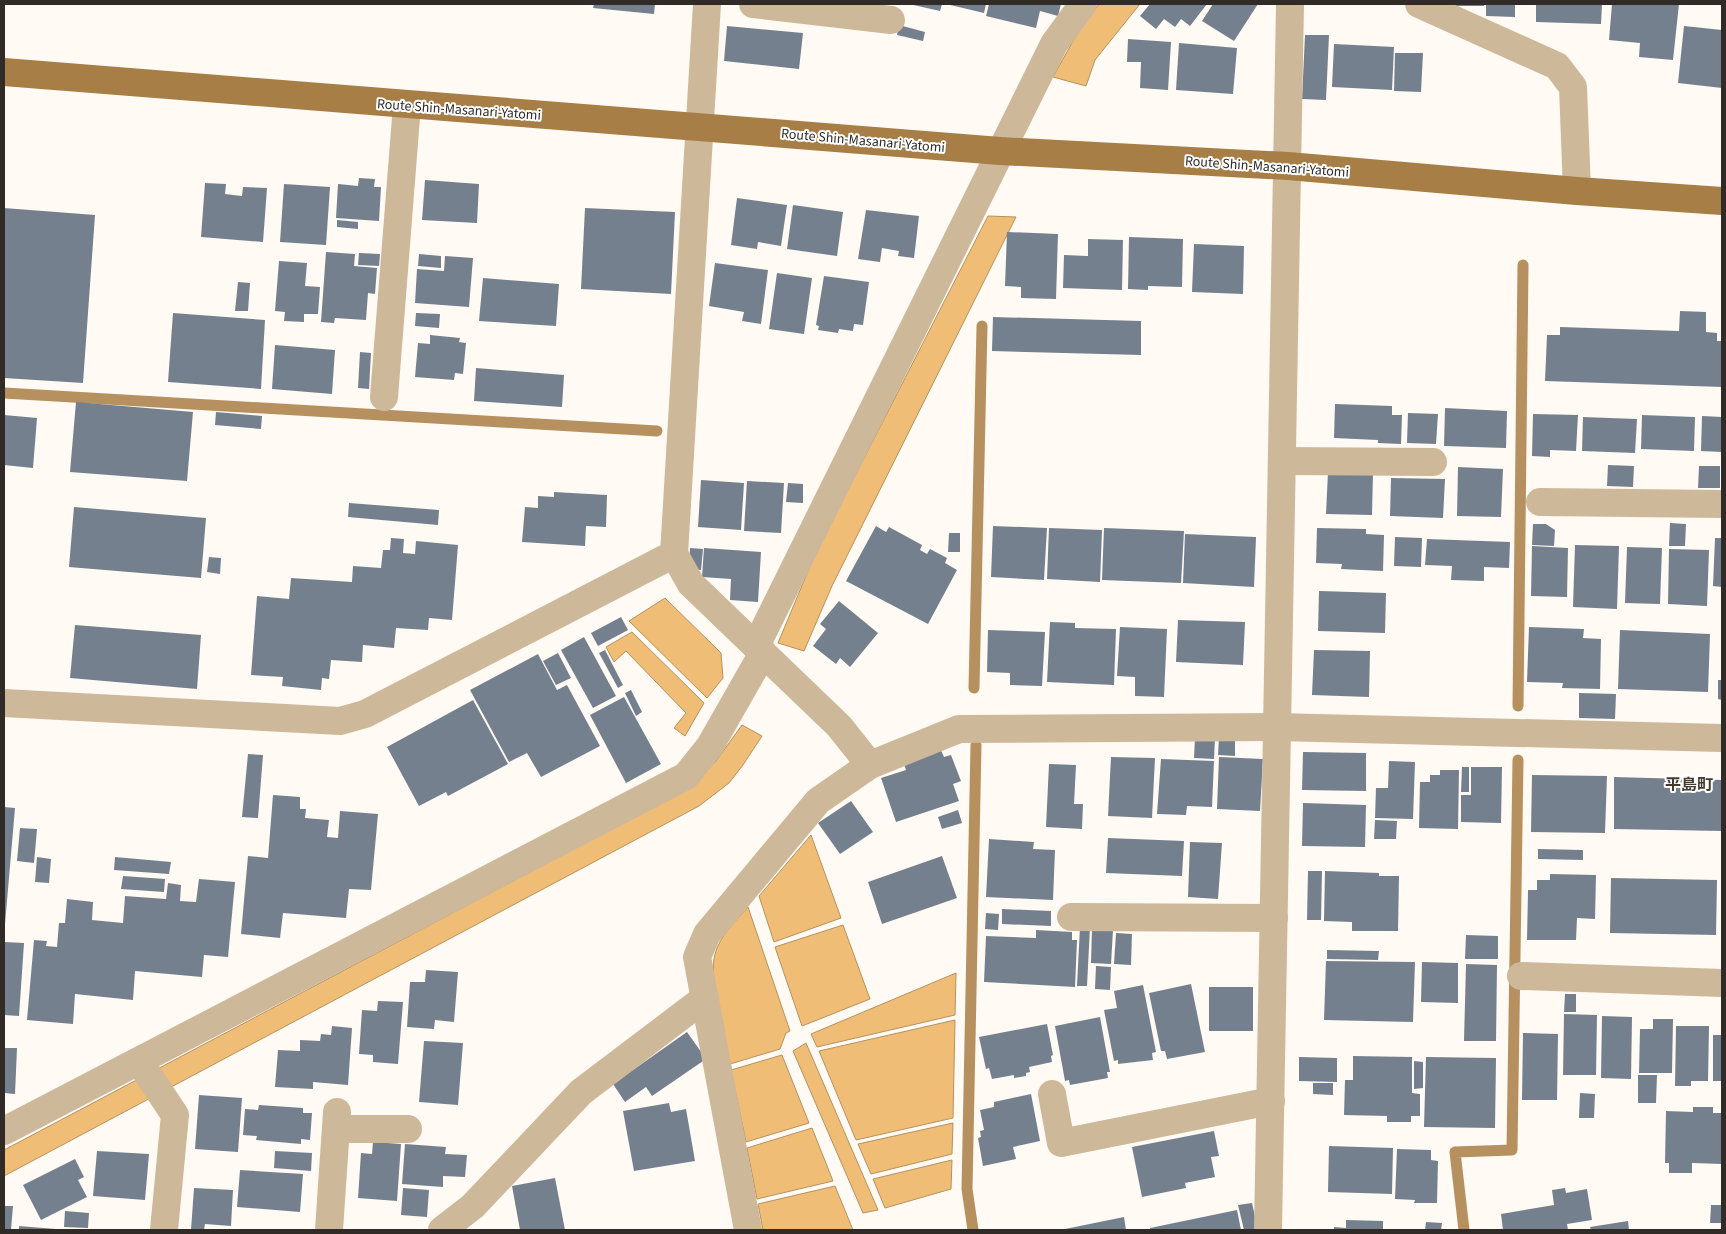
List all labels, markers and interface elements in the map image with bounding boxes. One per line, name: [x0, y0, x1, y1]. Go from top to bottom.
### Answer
street label: Route Shin-Masanari-Yatomi: [376, 94, 542, 126]
street label: Route Shin-Masanari-Yatomi: [780, 124, 946, 158]
street label: Route Shin-Masanari-Yatomi: [1184, 151, 1350, 183]
district label: 平島町: [1665, 774, 1713, 796]

